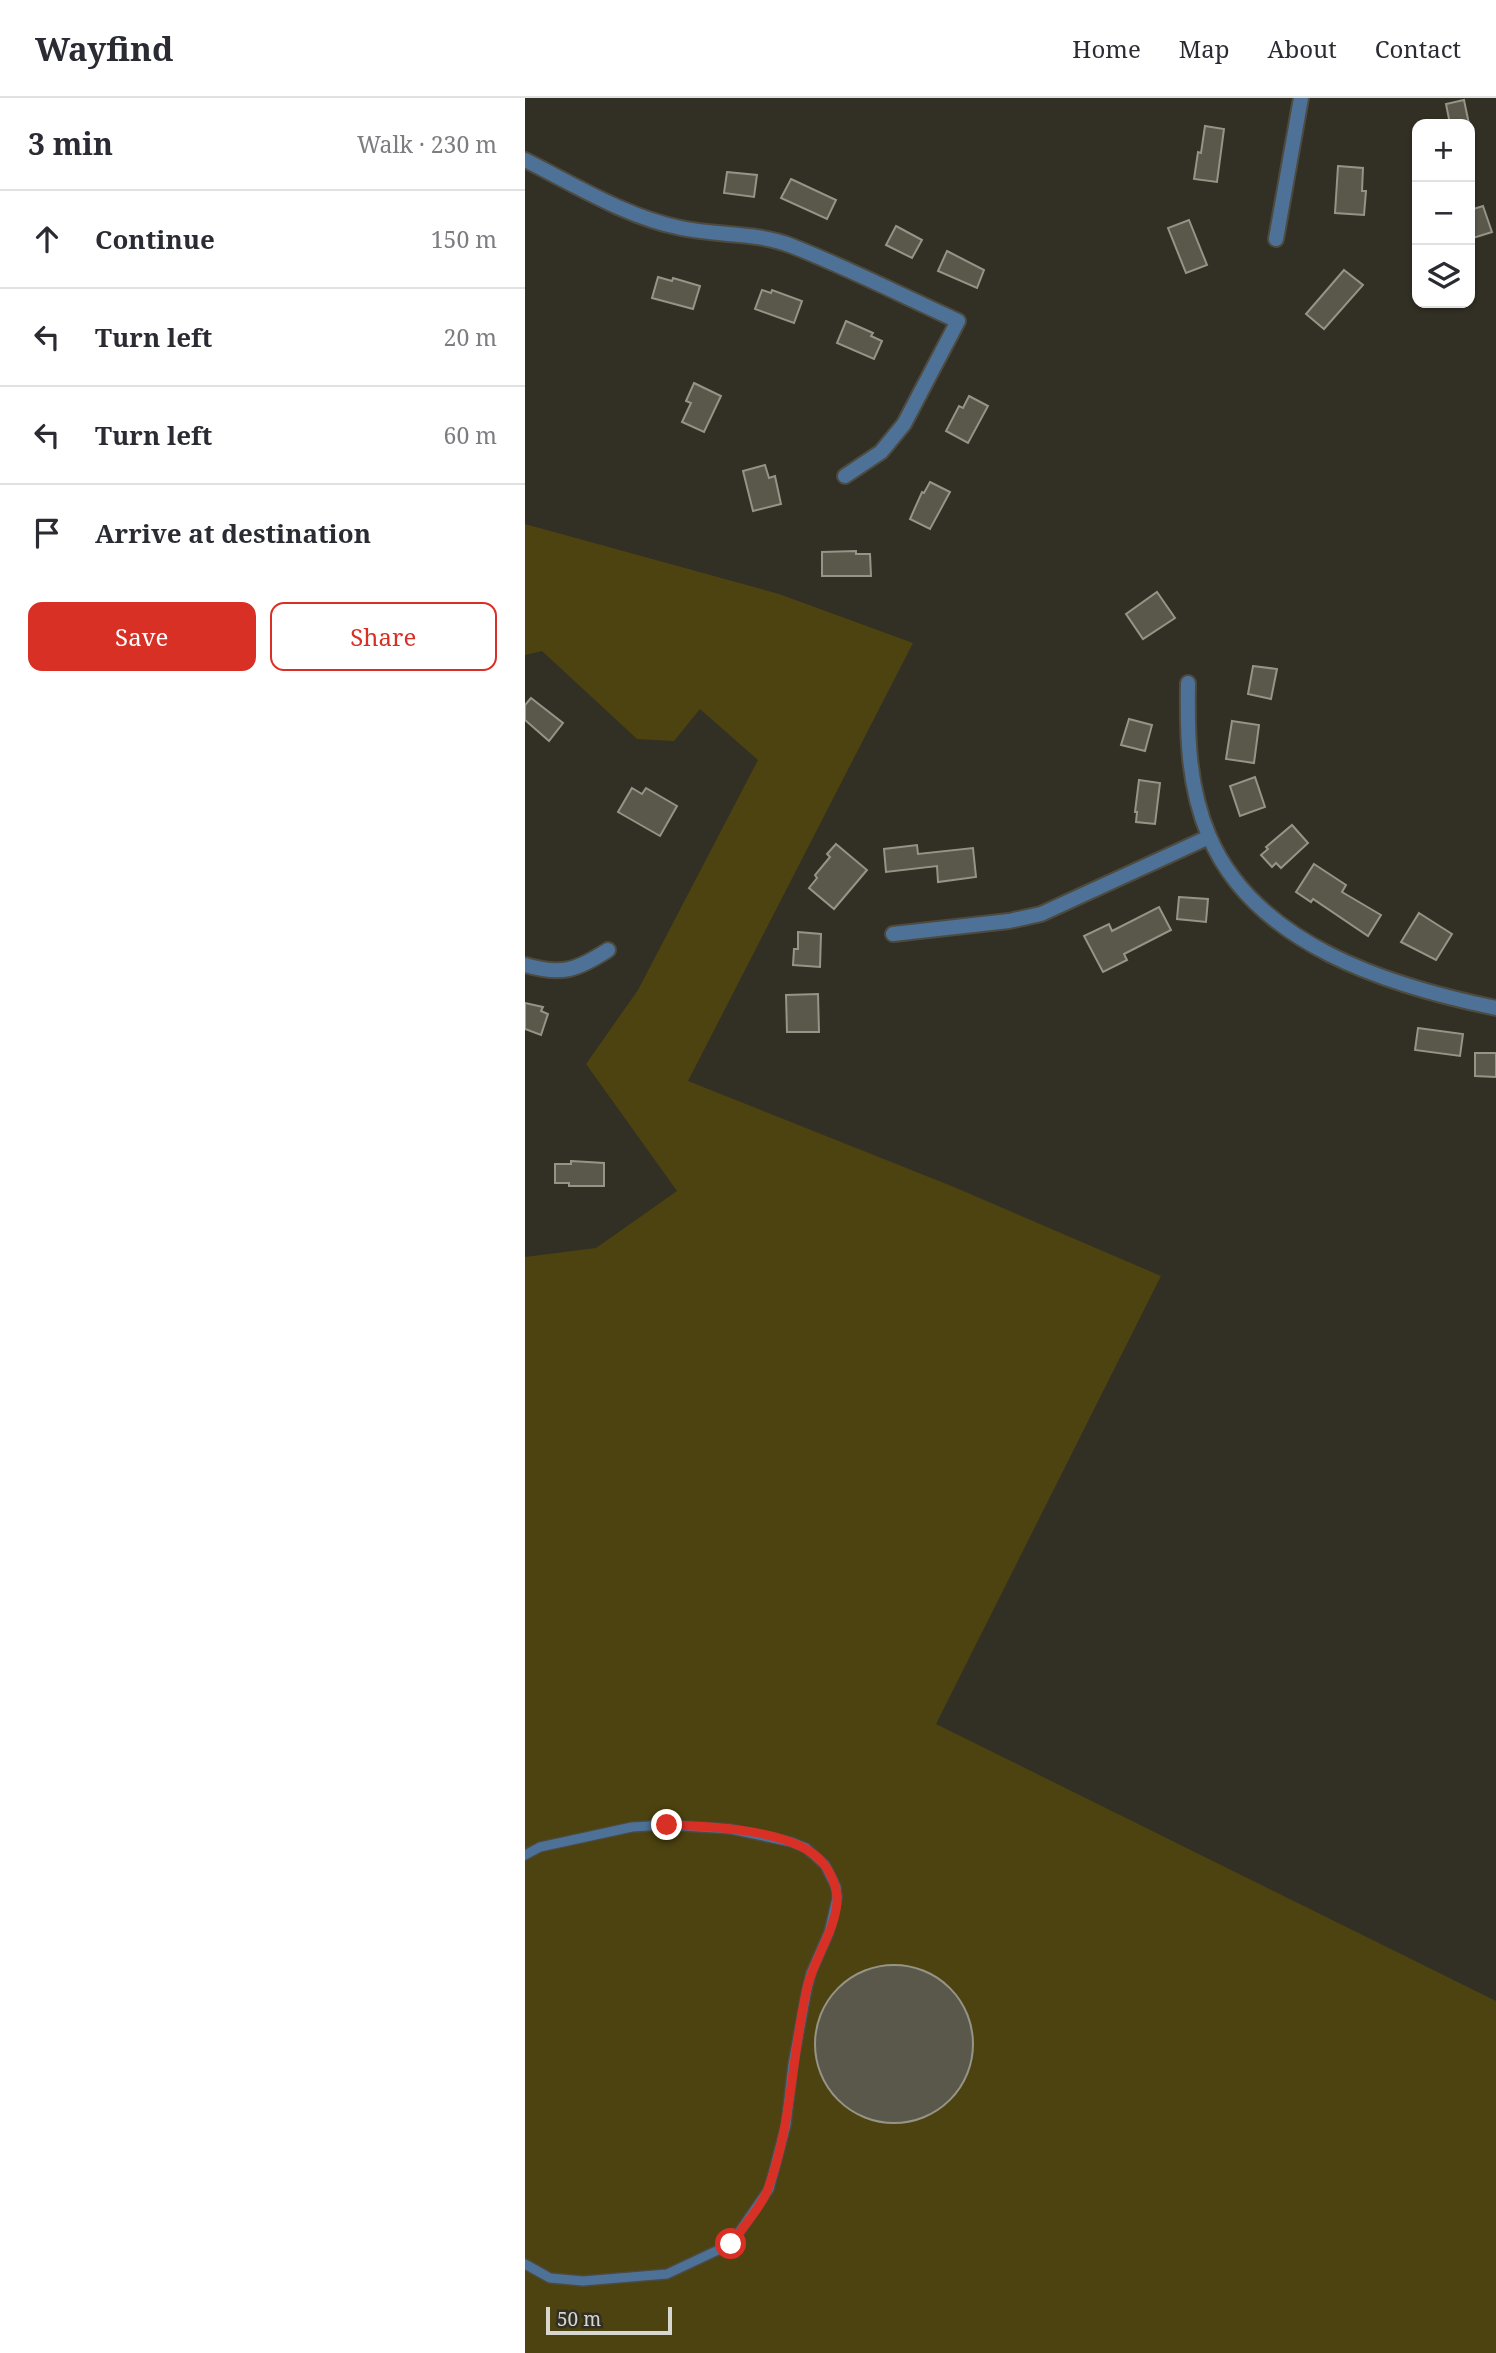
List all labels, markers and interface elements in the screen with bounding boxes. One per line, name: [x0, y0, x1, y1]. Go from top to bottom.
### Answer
text: Wayfind: [35, 26, 174, 71]
text: Home: [1072, 32, 1141, 65]
text: Map: [1179, 32, 1230, 65]
text: About: [1268, 32, 1337, 65]
text: Contact: [1375, 32, 1461, 65]
map controls: [1412, 119, 1475, 308]
button: +: [1412, 119, 1475, 182]
text: 3 min: [28, 123, 113, 164]
text: Walk · 230 m: [357, 128, 497, 160]
button: −: [1412, 182, 1475, 245]
icon: ahead: [28, 220, 66, 258]
text: Continue: [95, 221, 215, 257]
text: 150 m: [431, 223, 497, 255]
button: layers: [1412, 245, 1475, 308]
icon: left: [28, 318, 66, 356]
text: Turn left: [95, 319, 212, 355]
text: 20 m: [444, 321, 497, 353]
icon: left: [28, 416, 66, 454]
text: Turn left: [95, 417, 212, 453]
text: 60 m: [444, 419, 497, 451]
icon: arrive: [28, 514, 66, 552]
text: Arrive at destination: [95, 515, 371, 551]
button: Save: [28, 602, 256, 671]
button: Share: [270, 602, 497, 671]
route end: [651, 1809, 682, 1840]
route start: [715, 2228, 746, 2259]
scale bar: [546, 2304, 672, 2336]
text: 50 m: [557, 2306, 601, 2332]

